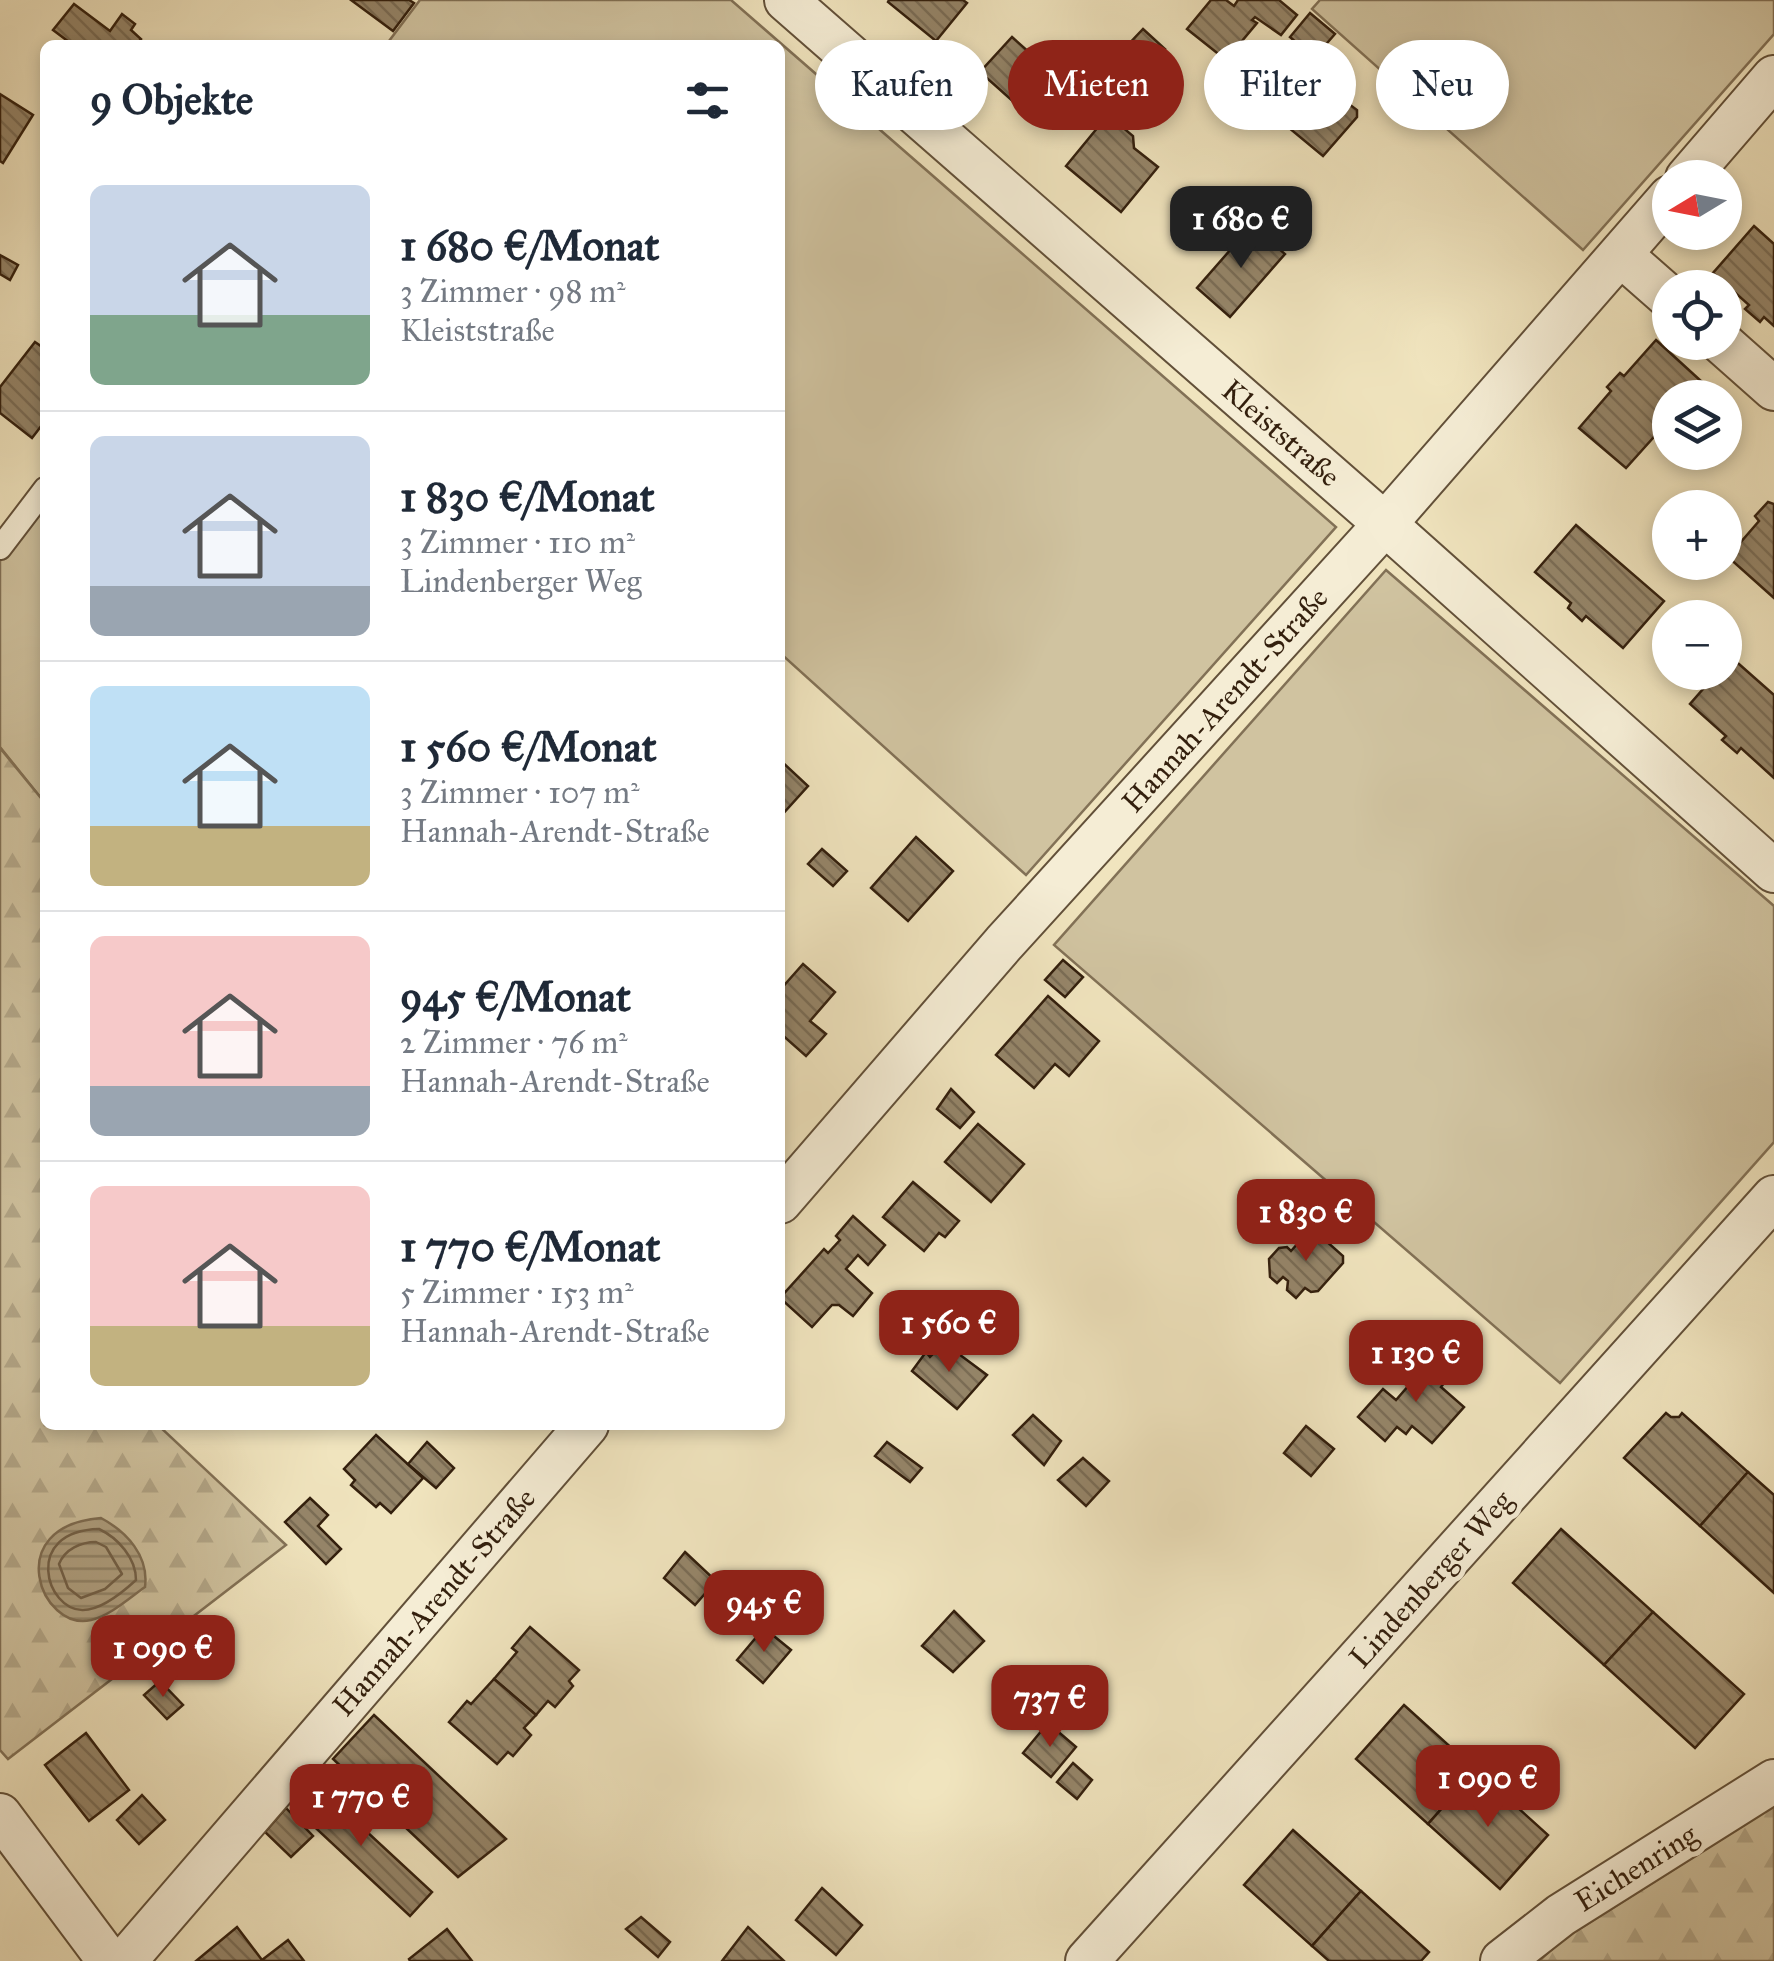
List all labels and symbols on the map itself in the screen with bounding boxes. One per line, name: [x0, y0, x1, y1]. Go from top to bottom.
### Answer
north arrow: [1652, 160, 1742, 250]
pin: 1 680 €: [1149, 186, 1333, 271]
street label: Kleiststraße: [1214, 372, 1348, 494]
street label: Hannah-Arendt-Straße: [1114, 580, 1336, 820]
pin: 1 830 €: [1214, 1179, 1398, 1264]
pin: 1 560 €: [857, 1290, 1041, 1375]
pin: 1 130 €: [1324, 1320, 1508, 1405]
street label: Hannah-Arendt-Straße: [325, 1481, 543, 1723]
street label: Lindenberger Weg: [1342, 1482, 1521, 1675]
pin: 945 €: [694, 1570, 834, 1655]
pin: 1 090 €: [71, 1615, 255, 1700]
pin: 737 €: [980, 1665, 1120, 1750]
pin: 1 090 €: [1396, 1745, 1580, 1830]
pin: 1 770 €: [269, 1764, 453, 1849]
street label: Eichenring: [1568, 1816, 1705, 1920]

